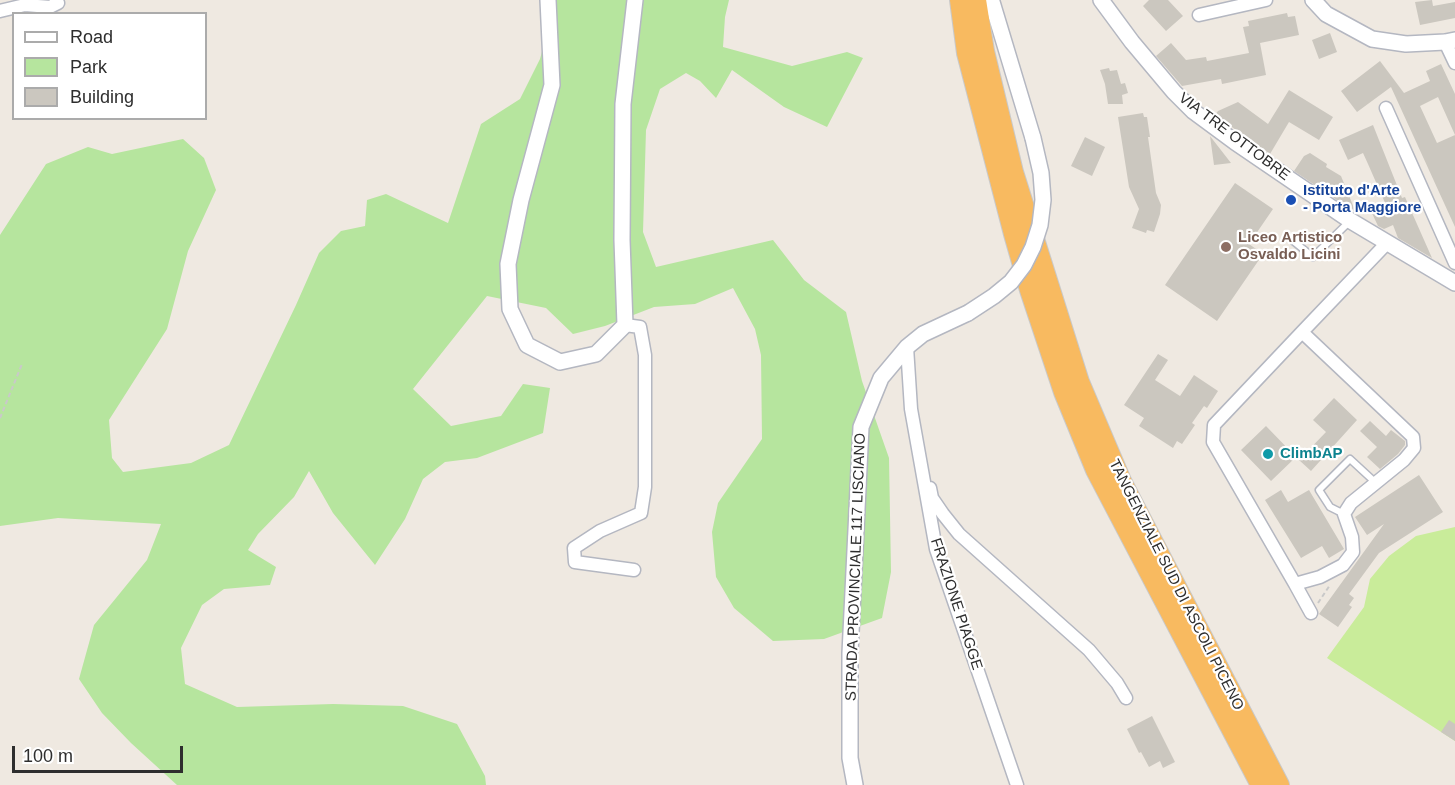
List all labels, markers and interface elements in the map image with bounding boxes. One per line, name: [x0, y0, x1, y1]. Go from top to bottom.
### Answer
legend: [12, 12, 207, 120]
text: Road: [70, 27, 113, 47]
text: Park: [70, 57, 107, 77]
text: Building: [70, 87, 134, 107]
street label: VIA TRE OTTOBRE: [1175, 89, 1293, 185]
place label: Istituto d'Arte - Porta Maggiore: [1303, 182, 1421, 217]
marker: Istituto d'Arte - Porta Maggiore: [1284, 193, 1298, 207]
place label: Liceo Artistico Osvaldo Licini: [1238, 229, 1342, 264]
marker: Liceo Artistico Osvaldo Licini: [1219, 240, 1233, 254]
street label: STRADA PROVINCIALE 117 LISCIANO: [842, 433, 870, 701]
place label: ClimbAP: [1280, 445, 1343, 463]
marker: ClimbAP: [1261, 447, 1275, 461]
street label: TANGENZIALE SUD DI ASCOLI PICENO: [1105, 457, 1247, 713]
street label: FRAZIONE PIAGGE: [926, 536, 986, 672]
scale bar: [15, 734, 186, 772]
text: 100 m: [23, 746, 73, 766]

